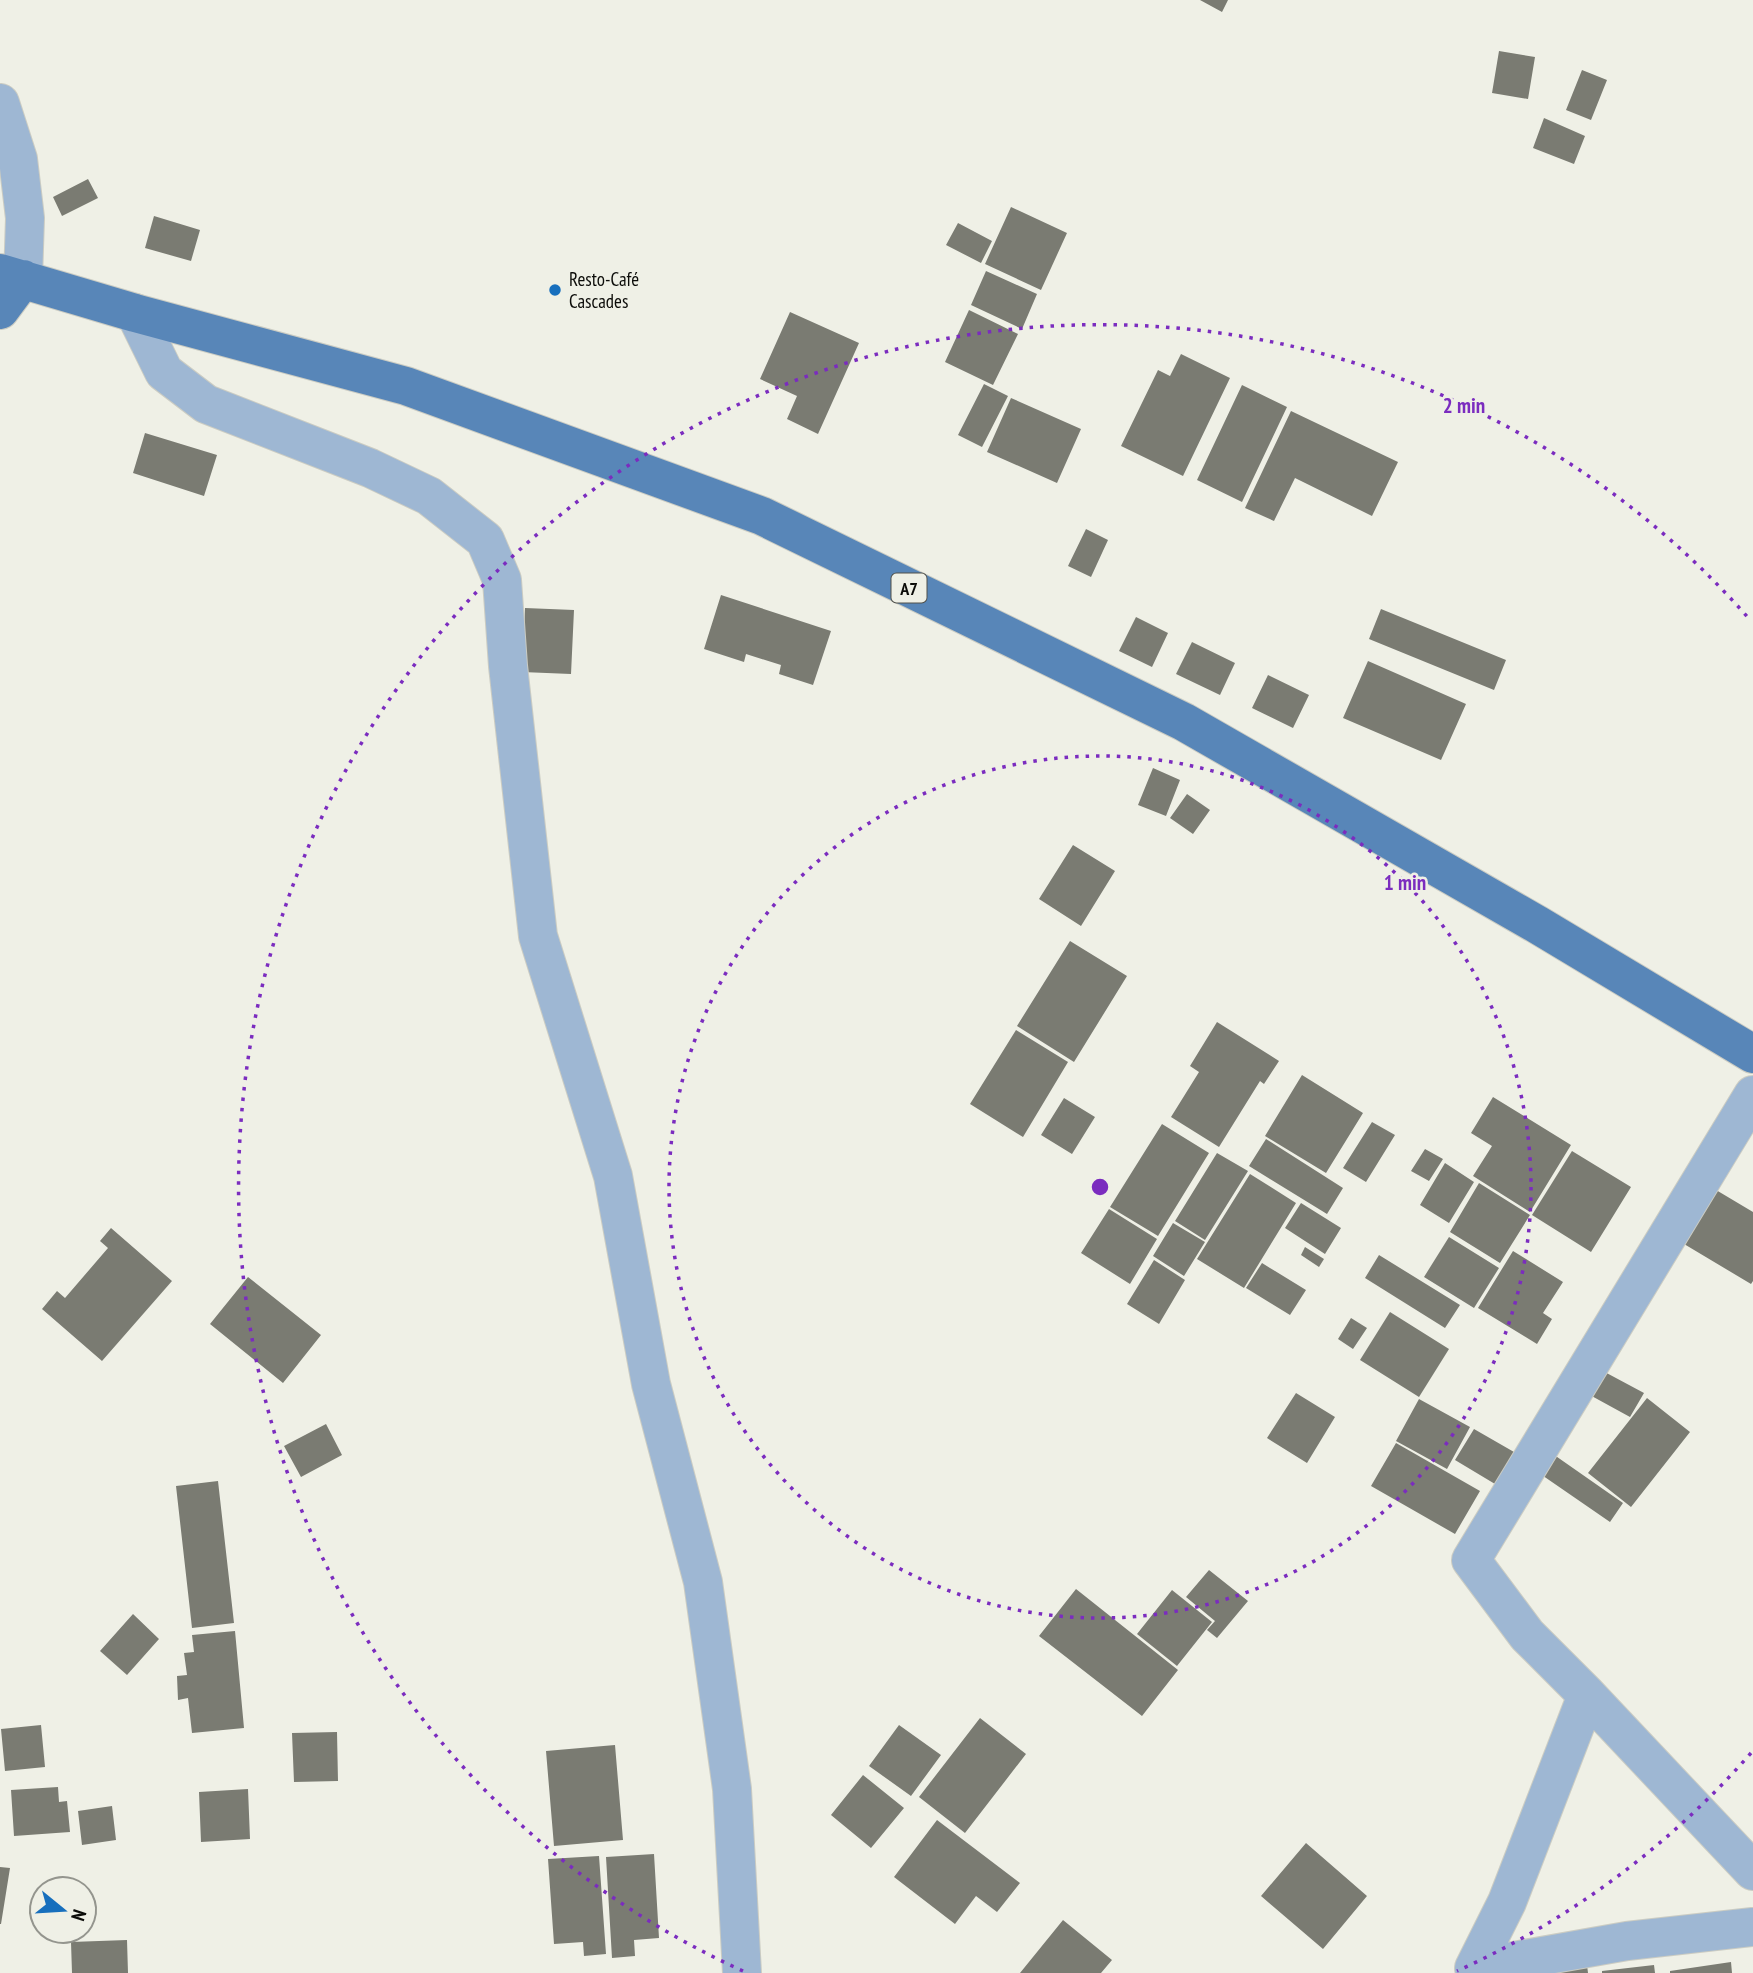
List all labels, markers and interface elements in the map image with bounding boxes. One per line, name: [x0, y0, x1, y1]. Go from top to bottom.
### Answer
place label: Resto-Café Cascades: [569, 267, 639, 313]
marker: Resto-Café Cascades: [547, 282, 563, 298]
text: 2 min: [1443, 392, 1485, 419]
road number: A7: [892, 574, 926, 602]
text: 1 min: [1384, 869, 1426, 896]
centre of rings: [1088, 1175, 1112, 1199]
north arrow: [28, 1875, 98, 1945]
text: N: [66, 1907, 92, 1924]

